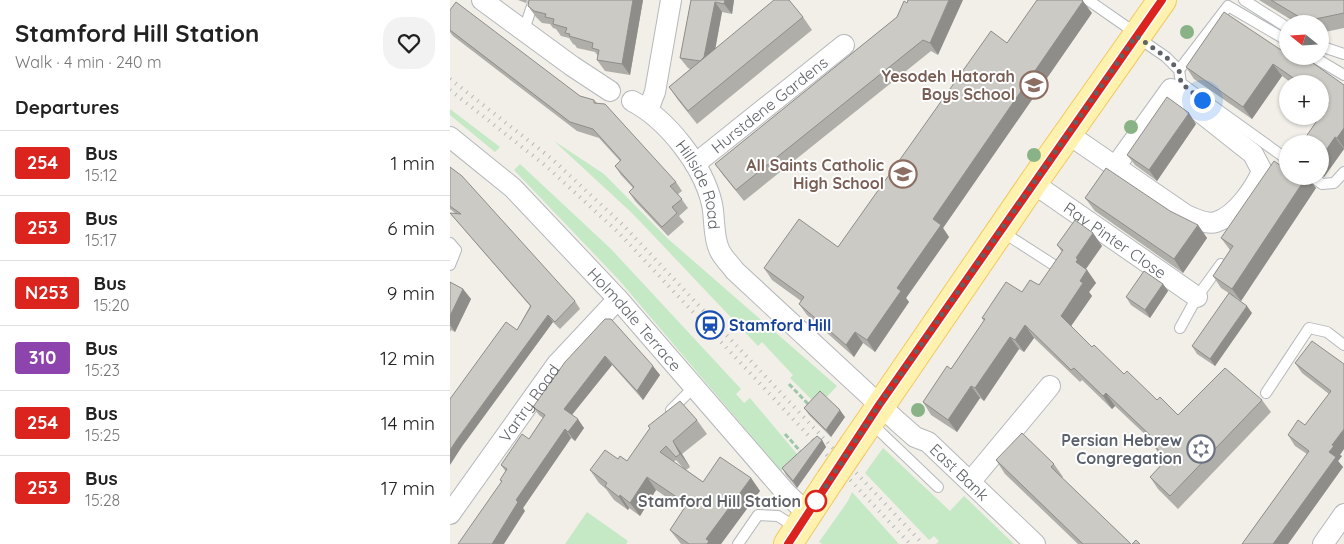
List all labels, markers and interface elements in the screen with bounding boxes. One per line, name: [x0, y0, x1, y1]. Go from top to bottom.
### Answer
north arrow: [1279, 15, 1329, 65]
map controls: [1279, 15, 1329, 185]
button: heart: [383, 17, 435, 69]
text: Stamford Hill Station: [15, 18, 259, 48]
text: Walk · 4 min · 240 m: [15, 52, 162, 72]
street label: Hurstdene Gardens: [707, 52, 832, 157]
place label: Yesodeh Hatorah Boys School: [881, 66, 1015, 104]
school or university icon: Yesodeh Hatorah Boys School: [1019, 70, 1049, 100]
button: +: [1279, 75, 1329, 125]
your location: [1190, 88, 1215, 113]
text: Departures: [15, 95, 119, 119]
button: −: [1279, 135, 1329, 185]
street label: Hillside Road: [672, 136, 725, 230]
text: Bus: [85, 141, 118, 165]
text: 254: [27, 151, 58, 174]
text: 1 min: [390, 151, 435, 175]
place label: All Saints Catholic High School: [746, 155, 884, 193]
school or university icon: All Saints Catholic High School: [888, 159, 918, 189]
text: 15:12: [85, 165, 117, 185]
street label: Rav Pinter Close: [1060, 197, 1170, 283]
text: Bus: [85, 206, 118, 230]
text: 253: [27, 216, 58, 239]
text: 6 min: [387, 216, 435, 240]
text: 15:17: [85, 230, 117, 250]
street label: Holmdale Terrace: [583, 263, 686, 375]
text: Bus: [94, 271, 126, 295]
text: N253: [25, 281, 69, 304]
text: 9 min: [387, 281, 435, 305]
text: 15:20: [94, 295, 130, 315]
station icon: Stamford Hill: [695, 310, 725, 340]
place label: Stamford Hill: [729, 315, 831, 335]
text: Bus: [85, 336, 118, 360]
text: 310: [29, 346, 56, 369]
text: 12 min: [380, 346, 435, 370]
text: 15:23: [85, 360, 120, 380]
street label: Vartry Road: [494, 360, 564, 446]
text: Bus: [85, 401, 118, 425]
text: 254: [27, 411, 58, 434]
text: 14 min: [381, 411, 435, 435]
text: 15:25: [85, 425, 120, 445]
place label: Persian Hebrew Congregation: [1061, 430, 1182, 468]
synagogue icon: Persian Hebrew Congregation: [1186, 434, 1216, 464]
street label: East Bank: [926, 439, 993, 505]
text: Bus: [85, 466, 118, 490]
text: 253: [27, 476, 58, 499]
text: 17 min: [381, 476, 435, 500]
text: 15:28: [85, 490, 120, 510]
marker: Stamford Hill Station: [805, 490, 827, 512]
place label: Stamford Hill Station: [638, 491, 801, 511]

